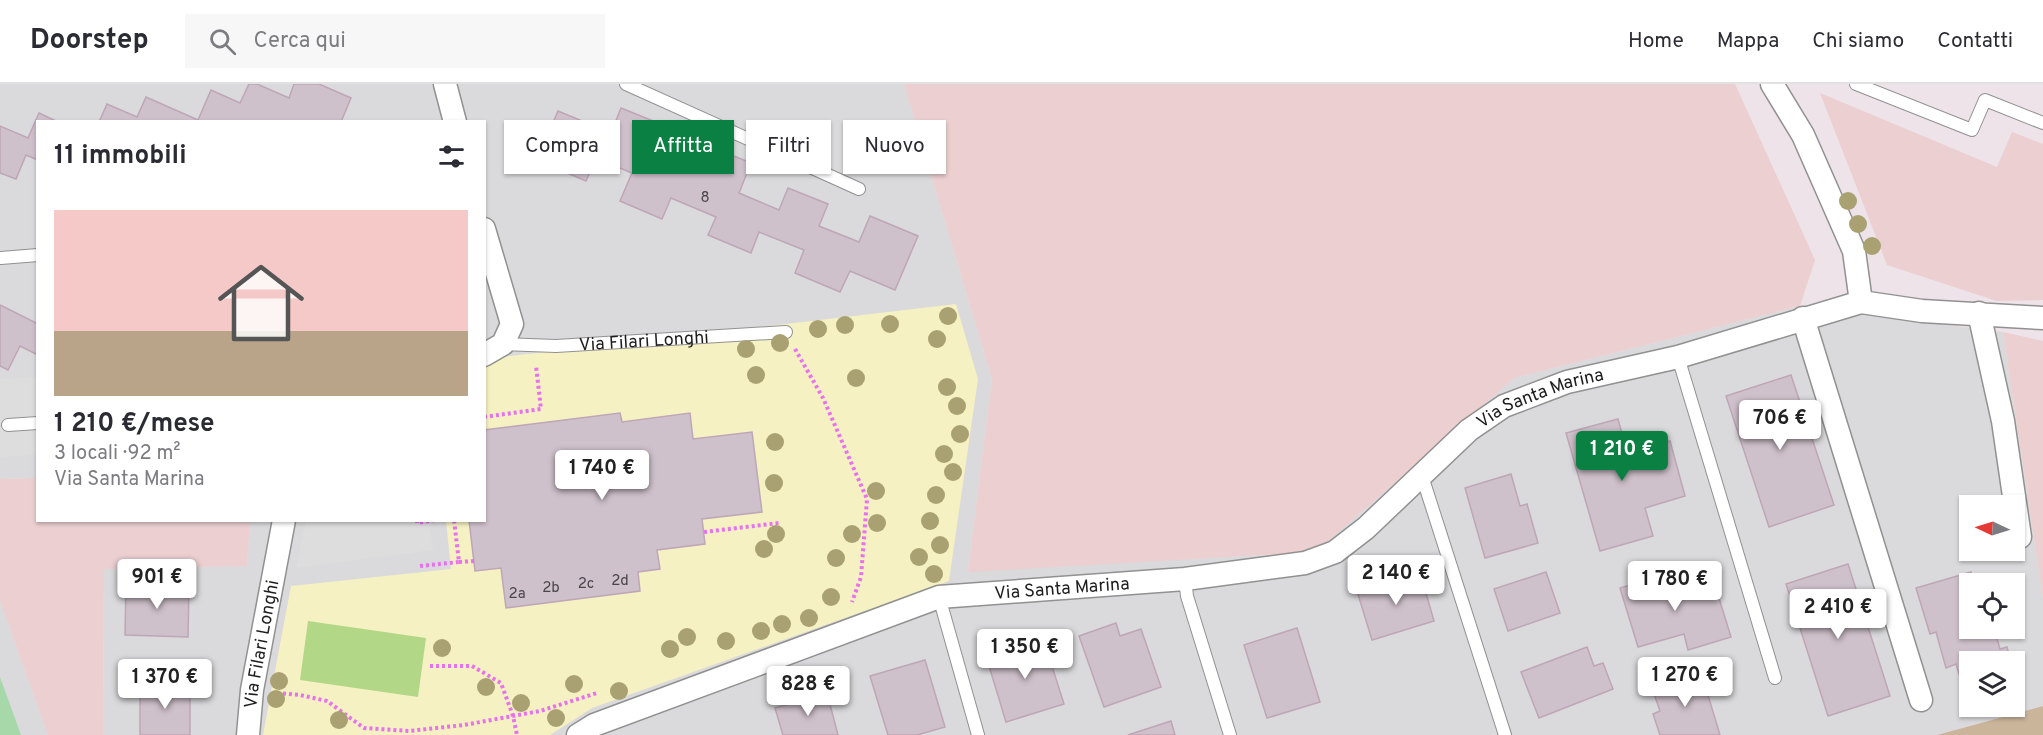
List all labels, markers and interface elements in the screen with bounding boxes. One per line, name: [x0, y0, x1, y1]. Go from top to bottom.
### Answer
search box: [185, 14, 605, 68]
text: Doorstep: [30, 23, 149, 59]
icon: search: [206, 25, 239, 58]
text: Cerca qui: [254, 28, 346, 55]
text: Home: [1628, 28, 1684, 55]
text: Mappa: [1717, 28, 1779, 55]
text: Chi siamo: [1812, 28, 1904, 55]
text: Contatti: [1937, 28, 2013, 55]
chip: Compra: [504, 120, 620, 174]
chip: Affitta: [632, 120, 734, 174]
chip: Filtri: [746, 120, 831, 174]
chip: Nuovo: [843, 120, 946, 174]
text: 11 immobili: [54, 140, 187, 173]
icon: filters: [435, 140, 468, 173]
house number: 8: [700, 189, 710, 208]
icon: home: [207, 249, 315, 357]
street label: Via Filari Longhi: [578, 327, 710, 358]
street label: Via Santa Marina: [1473, 364, 1606, 434]
pin: 706 €: [1738, 400, 1822, 451]
text: 706 €: [1753, 406, 1807, 432]
text: 1 210 €/mese: [54, 408, 215, 441]
pin: 1 210 €: [1567, 431, 1677, 482]
text: 1 210 €: [1590, 437, 1654, 463]
text: 3 locali · 92 m²: [54, 441, 181, 467]
pin: 1 740 €: [547, 450, 657, 501]
text: 1 740 €: [569, 456, 635, 482]
text: Via Santa Marina: [54, 467, 205, 493]
north arrow: [1959, 495, 2025, 561]
map controls: [1959, 495, 2025, 717]
pin: 2 140 €: [1341, 555, 1451, 606]
pin: 901 €: [115, 559, 199, 610]
text: 2 140 €: [1362, 561, 1430, 587]
pin: 1 780 €: [1620, 561, 1730, 612]
text: 901 €: [131, 565, 183, 591]
text: 1 780 €: [1642, 567, 1708, 593]
house number: 2d: [611, 572, 629, 591]
street label: Via Santa Marina: [993, 573, 1130, 606]
button: locate: [1959, 573, 2025, 639]
house number: 2c: [578, 575, 594, 594]
street label: Via Filari Longhi: [240, 578, 285, 709]
house number: 2b: [542, 579, 560, 598]
house number: 2a: [508, 585, 526, 604]
pin: 2 410 €: [1783, 589, 1893, 640]
text: 2 410 €: [1804, 595, 1872, 621]
pin: 1 350 €: [970, 629, 1080, 680]
text: 1 350 €: [991, 635, 1059, 661]
button: layers: [1959, 651, 2025, 717]
pin: 1 270 €: [1630, 657, 1740, 708]
pin: 1 370 €: [110, 659, 220, 710]
text: 1 270 €: [1652, 663, 1718, 689]
text: 1 370 €: [132, 665, 198, 691]
pin: 828 €: [766, 666, 850, 717]
text: 828 €: [781, 672, 835, 698]

